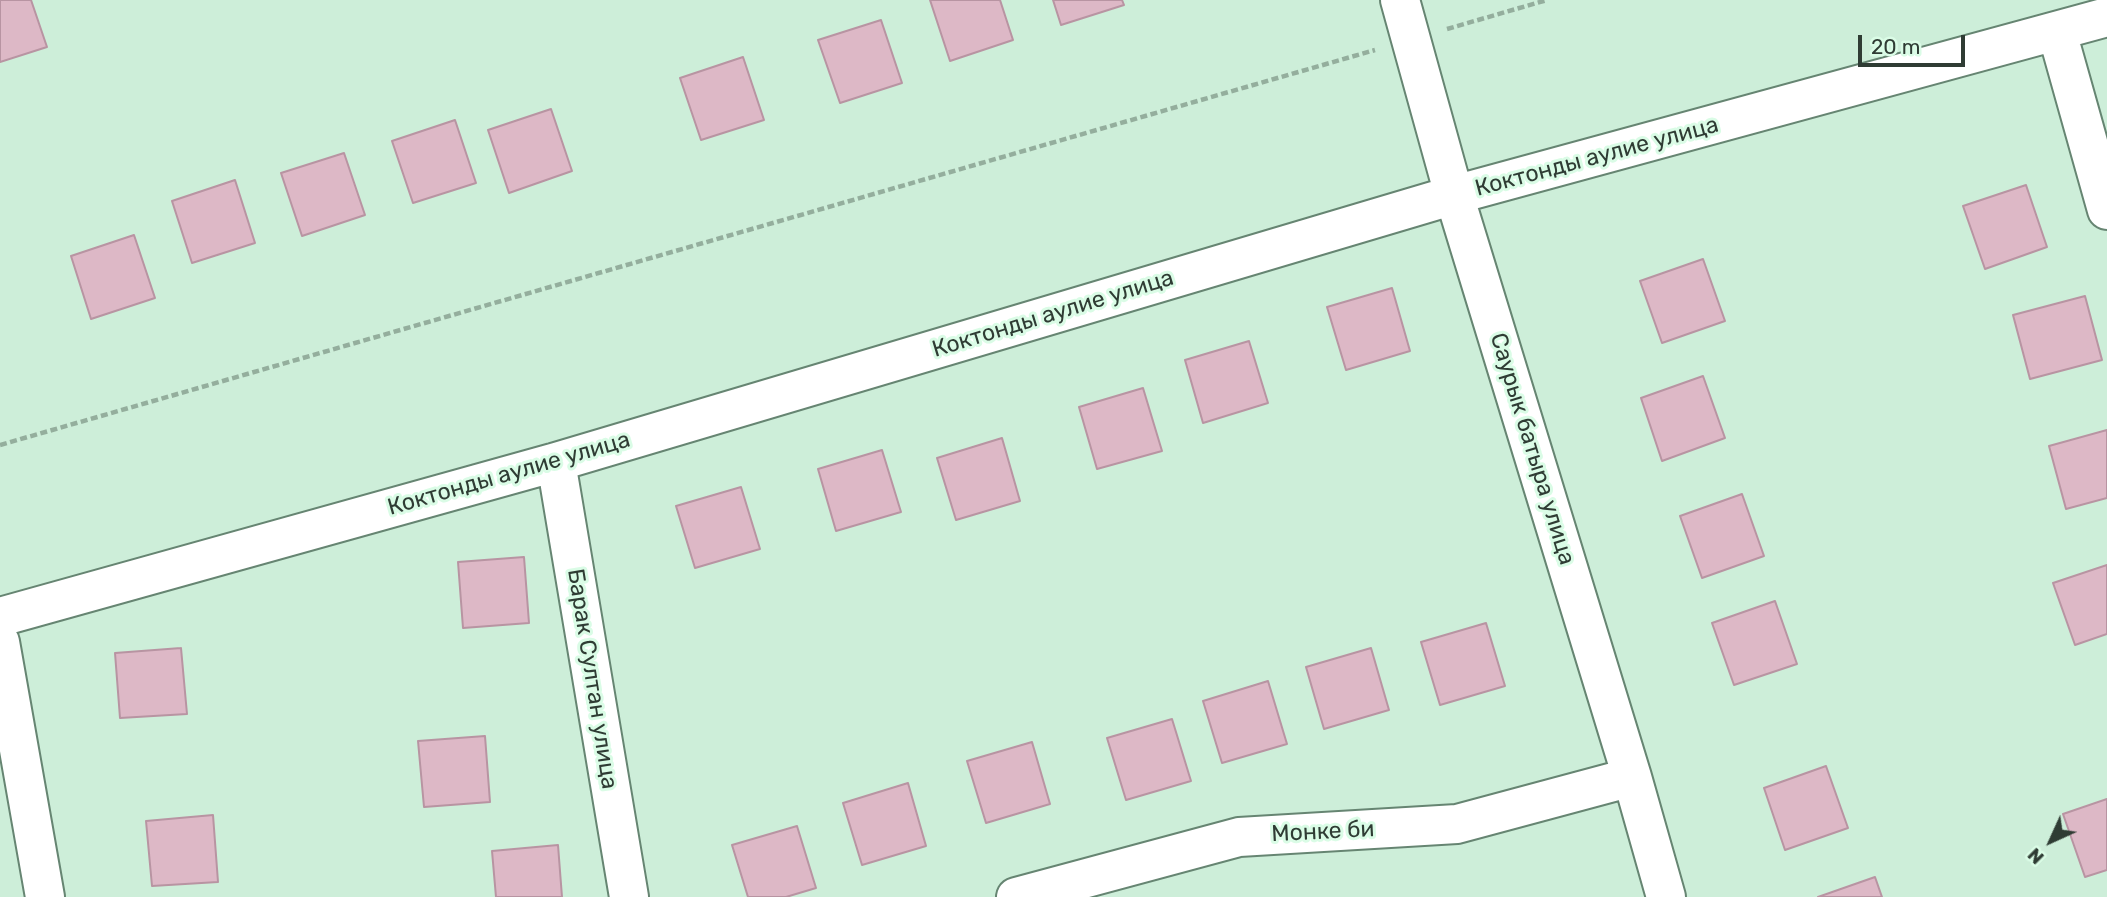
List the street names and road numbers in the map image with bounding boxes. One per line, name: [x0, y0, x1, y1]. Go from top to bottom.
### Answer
street label: Коктонды аулие улица: [1472, 111, 1722, 203]
street label: Коктонды аулие улица: [929, 264, 1177, 364]
street label: Саурык батыра улица: [1484, 330, 1580, 568]
street label: Коктонды аулие улица: [385, 426, 633, 522]
street label: Барак Султан улица: [561, 567, 623, 791]
street label: Монке би: [1271, 816, 1375, 848]

